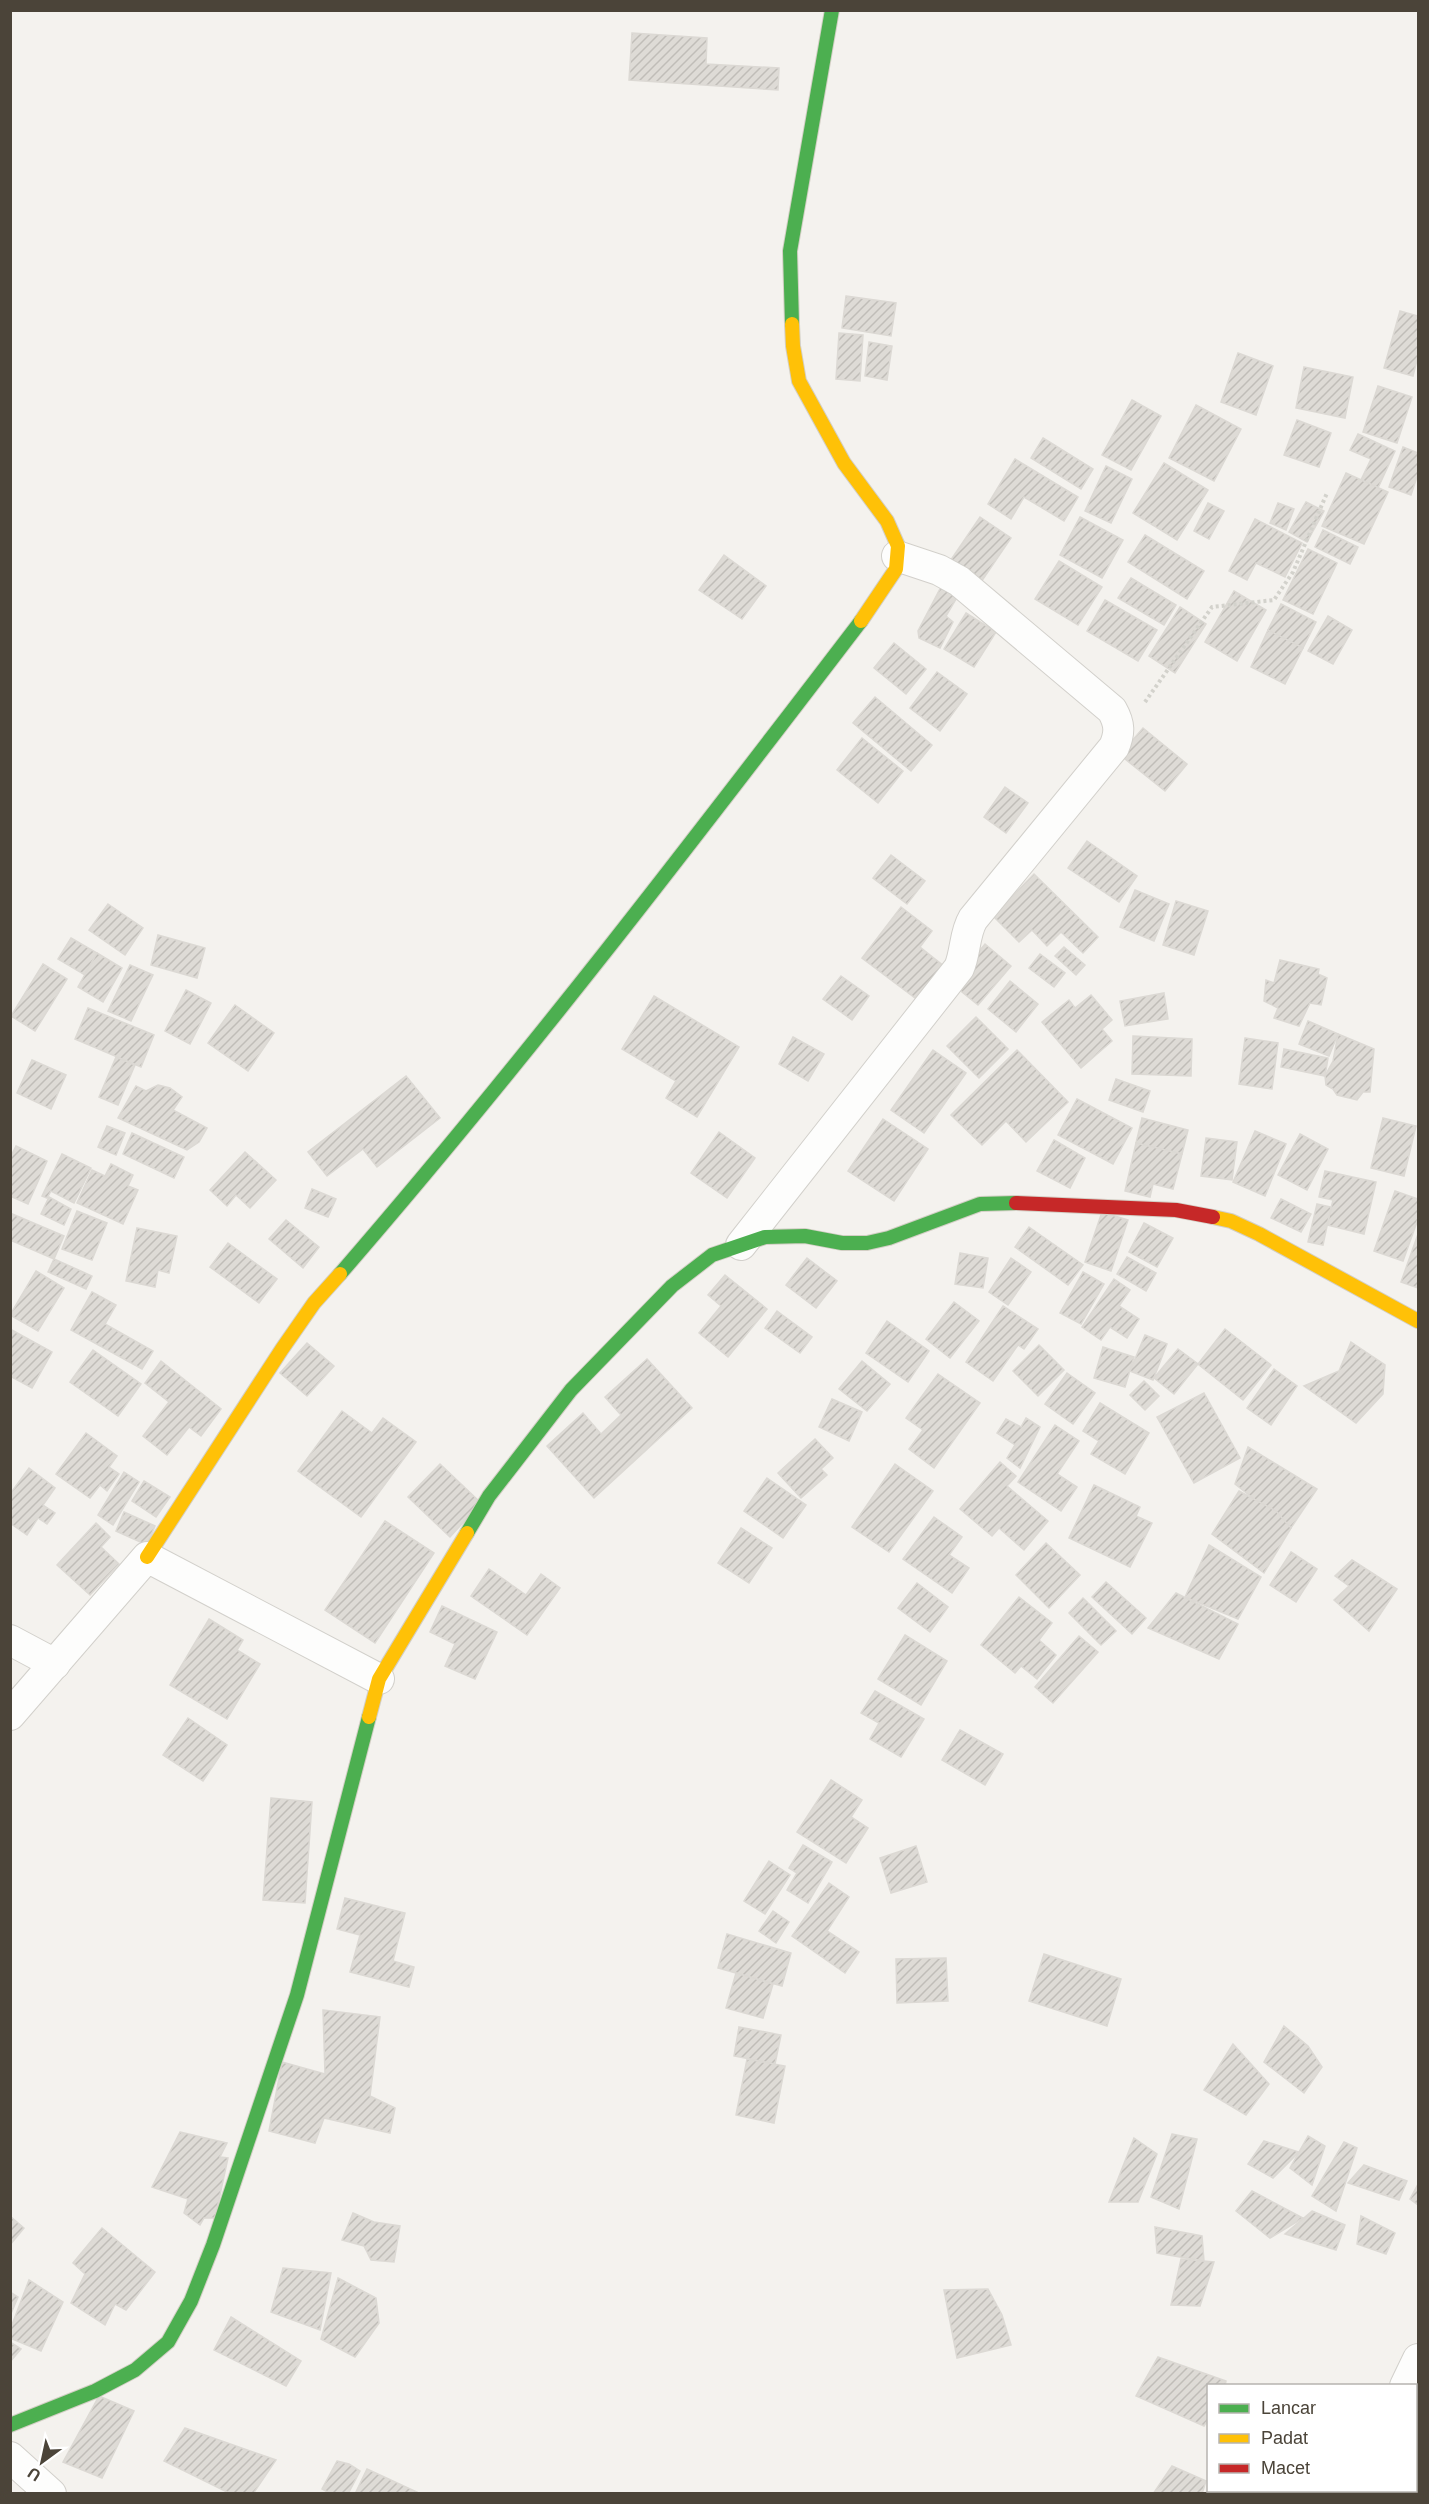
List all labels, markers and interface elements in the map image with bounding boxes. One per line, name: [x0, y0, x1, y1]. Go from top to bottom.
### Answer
legend: [1207, 2384, 1417, 2492]
text: Lancar: [1261, 2398, 1316, 2418]
text: Padat: [1261, 2428, 1308, 2448]
north arrow: [12, 2432, 72, 2492]
text: Macet: [1261, 2458, 1310, 2478]
text: U: [25, 2464, 44, 2484]

